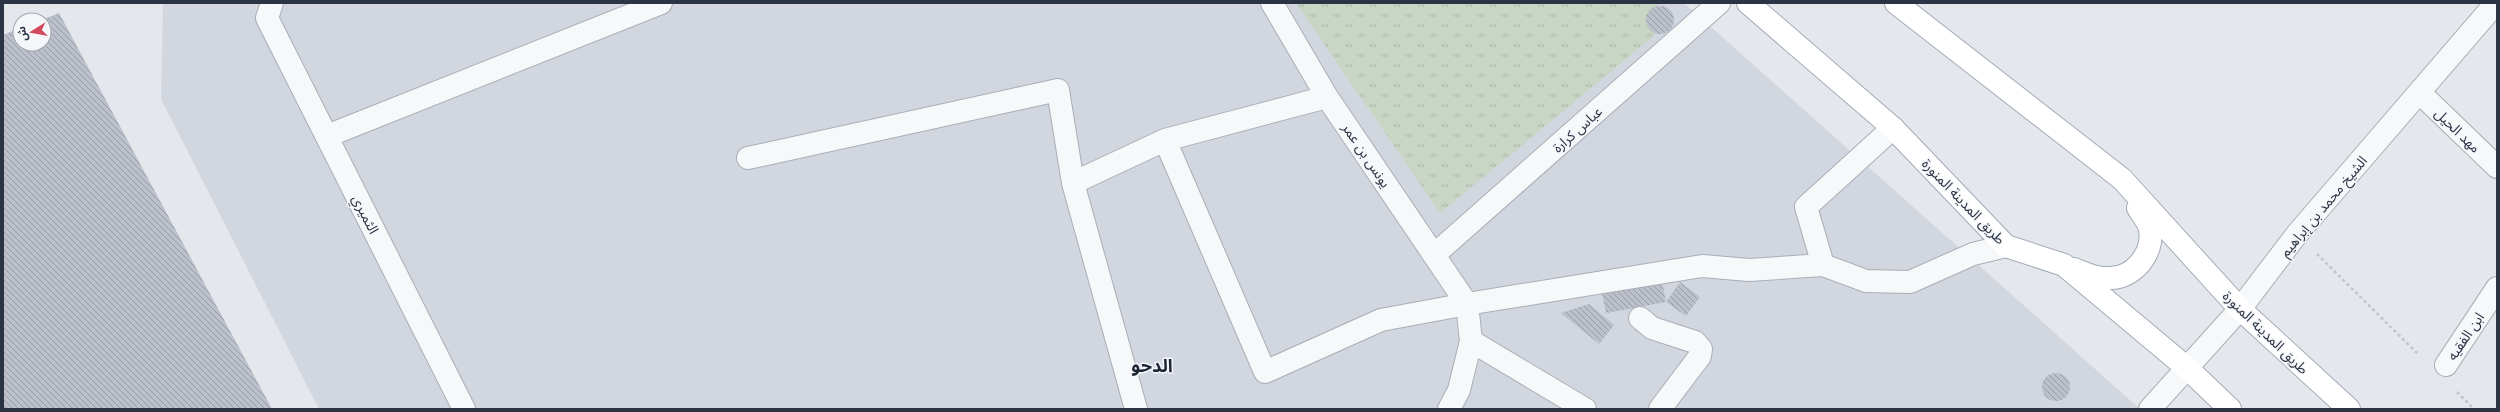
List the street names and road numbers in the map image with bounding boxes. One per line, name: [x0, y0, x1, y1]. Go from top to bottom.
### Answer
street label: عباس كرارة: [1548, 102, 1606, 156]
street label: مهد الحيل: [2431, 103, 2485, 157]
street label: يونس بن عمر: [1338, 118, 1396, 191]
street label: الشيخ محمد بن إبراهيم: [2275, 151, 2372, 262]
street label: طريق المدينة المنورة: [1917, 154, 2010, 249]
street label: الثميري: [346, 191, 384, 238]
street label: طريق المدينة المنورة: [2218, 286, 2313, 379]
street label: ابن الفقيه: [2442, 308, 2488, 364]

